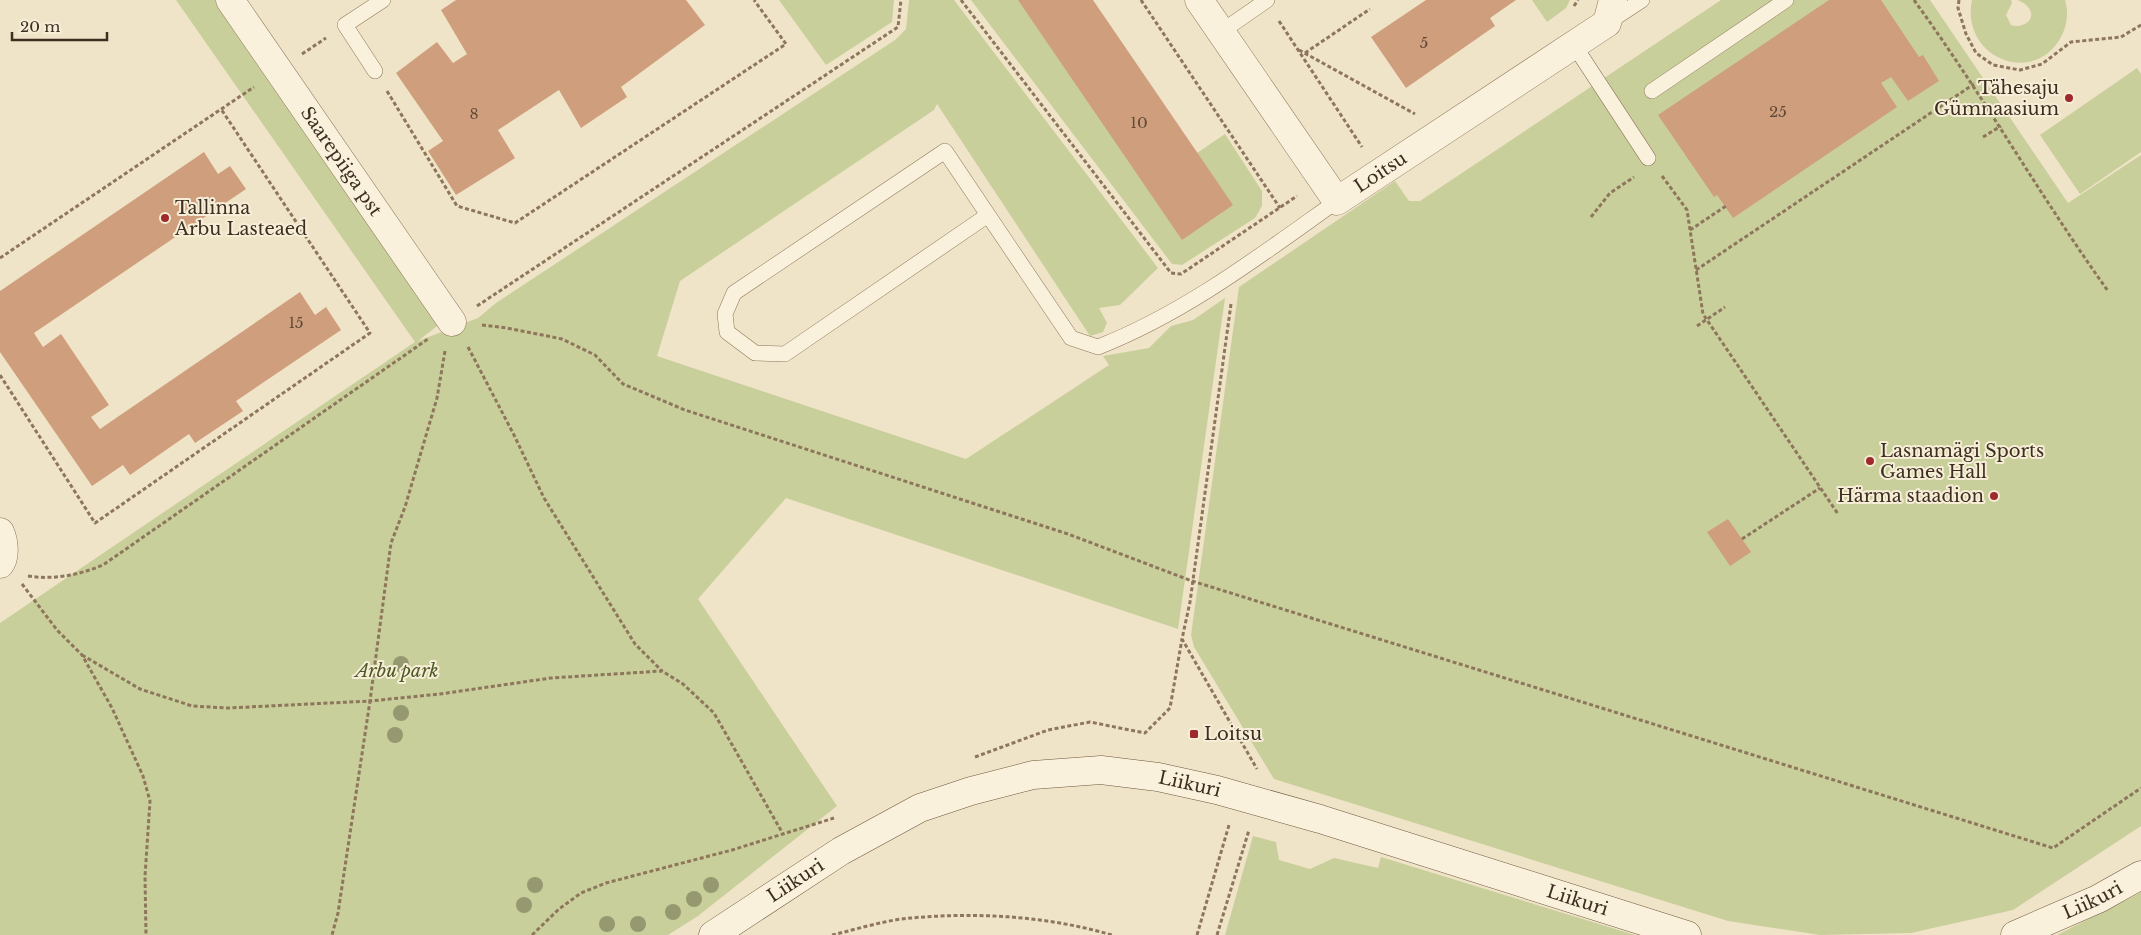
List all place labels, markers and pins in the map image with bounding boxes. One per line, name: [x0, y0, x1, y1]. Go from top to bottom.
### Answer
place label: Tähesaju Gümnaasium: [1934, 77, 2059, 120]
marker: Tähesaju Gümnaasium: [2063, 92, 2075, 104]
place label: Tallinna Arbu Lasteaed: [174, 197, 307, 240]
marker: Tallinna Arbu Lasteaed: [159, 212, 171, 224]
place label: Lasnamägi Sports Games Hall: [1880, 440, 2044, 483]
marker: Lasnamägi Sports Games Hall: [1864, 455, 1876, 467]
place label: Härma staadion: [1837, 485, 1984, 507]
marker: Härma staadion: [1988, 490, 2000, 502]
place label: Loitsu: [1204, 723, 1262, 745]
marker: Loitsu: [1188, 728, 1200, 740]

